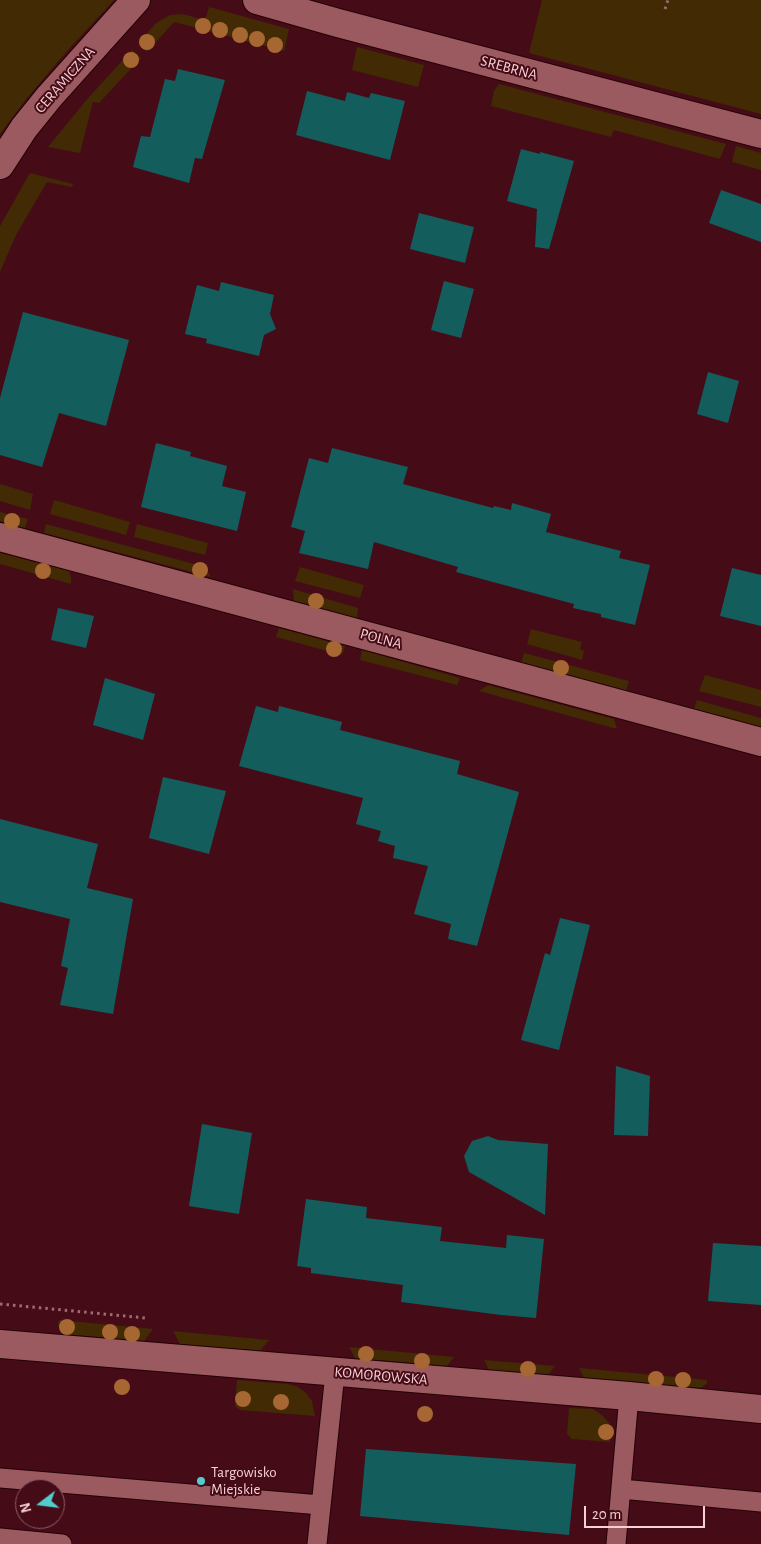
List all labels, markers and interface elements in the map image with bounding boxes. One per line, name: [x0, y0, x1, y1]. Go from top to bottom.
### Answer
street label: CERAMICZNA: [31, 43, 99, 117]
street label: SREBRNA: [479, 52, 539, 84]
street label: POLNA: [358, 625, 404, 653]
street label: KOMOROWSKA: [334, 1363, 428, 1389]
place label: Targowisko Miejskie: [211, 1463, 277, 1498]
marker: Targowisko Miejskie: [195, 1475, 207, 1487]
north arrow: [15, 1479, 65, 1529]
scale bar: [586, 1496, 707, 1528]
text: N: [18, 1501, 35, 1514]
text: 20 m: [592, 1507, 621, 1522]

